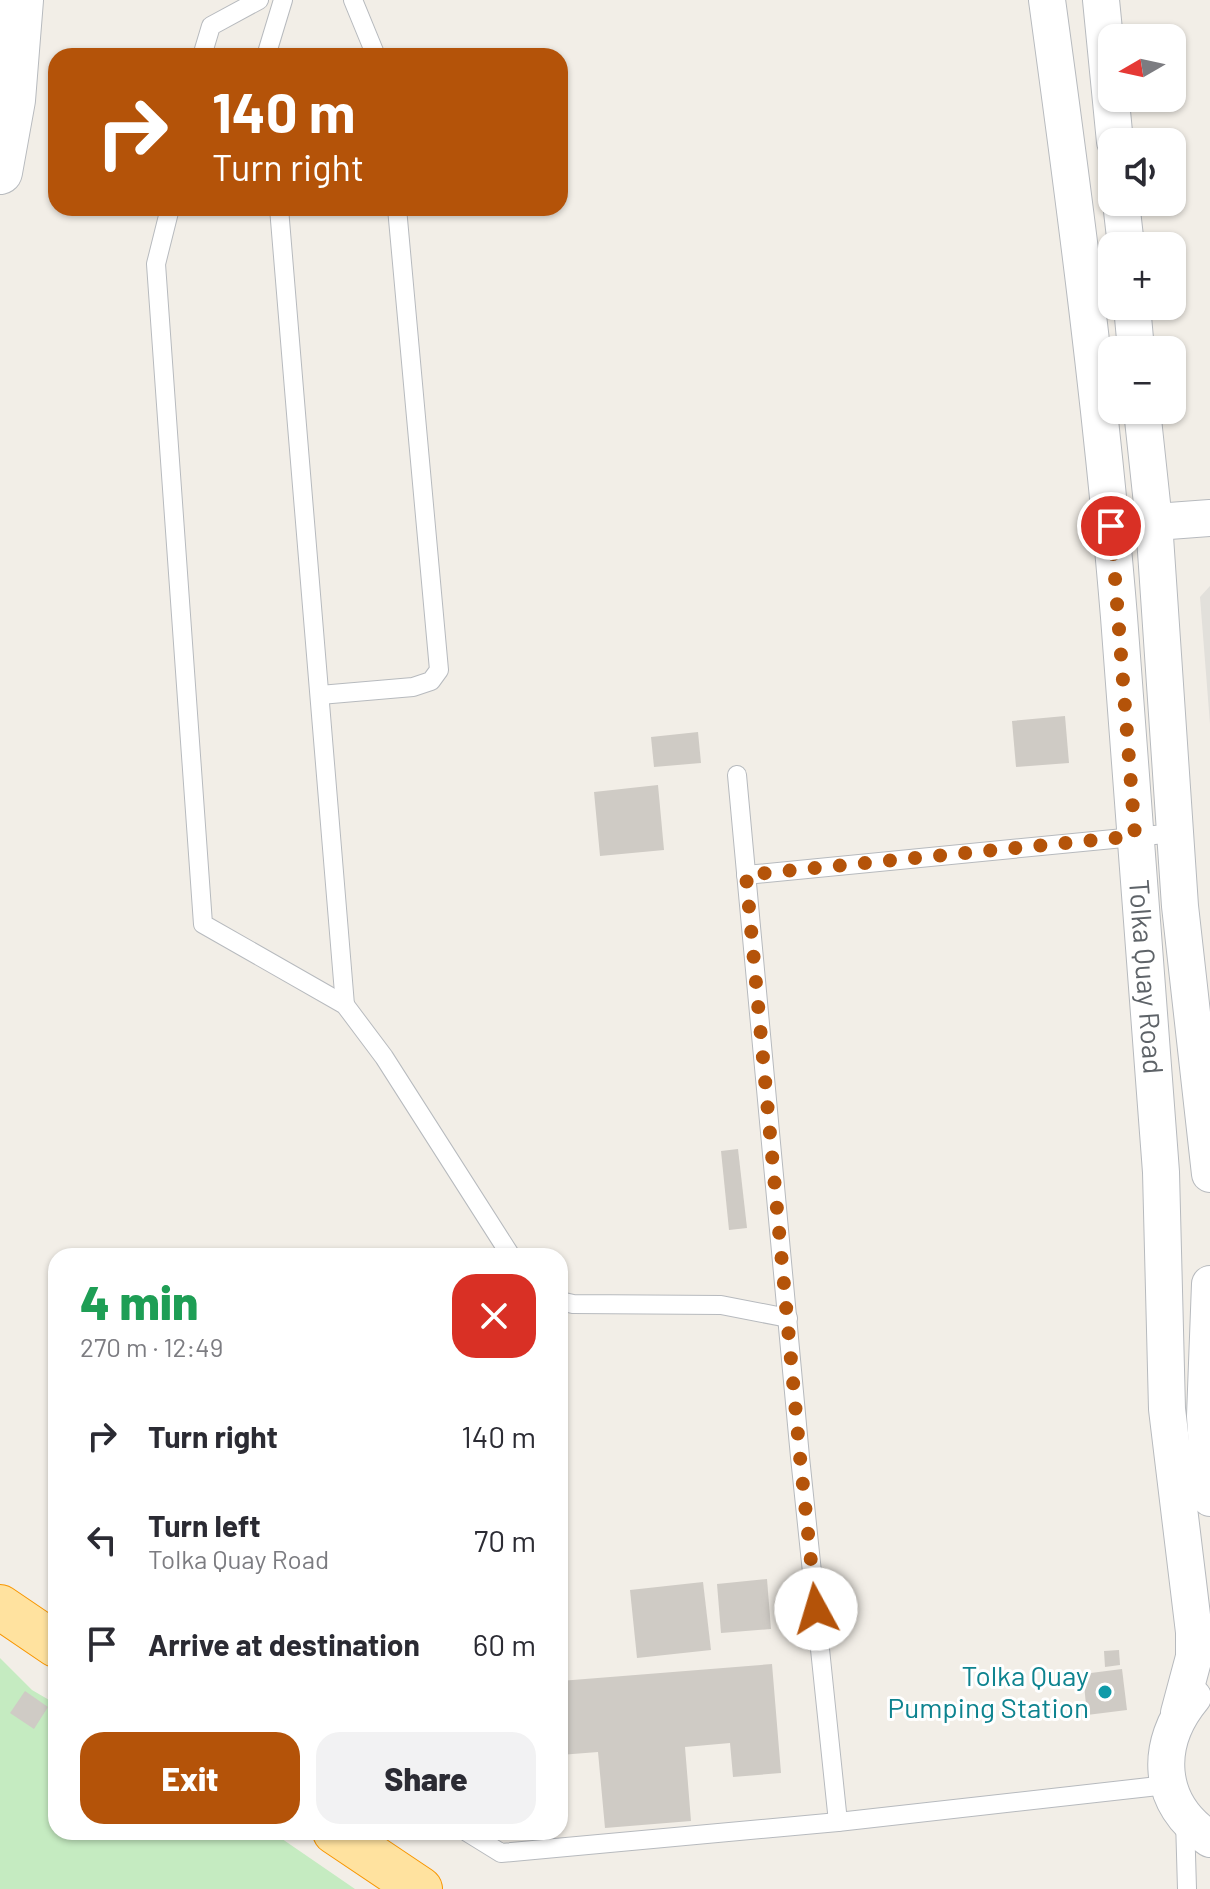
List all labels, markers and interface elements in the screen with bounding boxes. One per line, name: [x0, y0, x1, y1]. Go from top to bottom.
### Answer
north arrow: [1098, 24, 1186, 112]
map controls: [1098, 24, 1186, 424]
text: 140 m: [212, 77, 356, 144]
icon: right: [80, 80, 184, 184]
button: sound: [1098, 128, 1186, 216]
text: Turn right: [212, 145, 364, 188]
button: +: [1098, 232, 1186, 320]
button: −: [1098, 336, 1186, 424]
pin: [1077, 492, 1145, 560]
icon: arrive: [1089, 504, 1133, 548]
street label: Tolka Quay Road: [1123, 878, 1172, 1075]
text: 4 min: [80, 1272, 198, 1330]
button: close: [452, 1274, 536, 1358]
text: 270 m · 12:49: [80, 1331, 223, 1362]
icon: right: [80, 1414, 124, 1458]
text: Turn right: [148, 1418, 278, 1454]
text: 140 m: [461, 1418, 536, 1454]
text: Turn left: [148, 1507, 261, 1543]
icon: left: [80, 1518, 124, 1562]
text: 70 m: [474, 1522, 536, 1558]
text: Tolka Quay Road: [148, 1543, 329, 1574]
position arrow: [774, 1567, 858, 1651]
icon: arrive: [80, 1622, 124, 1666]
text: Arrive at destination: [148, 1626, 420, 1662]
text: 60 m: [473, 1626, 536, 1662]
place label: Tolka Quay Pumping Station: [888, 1658, 1089, 1724]
marker: Tolka Quay Pumping Station: [1096, 1683, 1114, 1701]
button: Exit: [80, 1732, 300, 1824]
button: Share: [316, 1732, 536, 1824]

